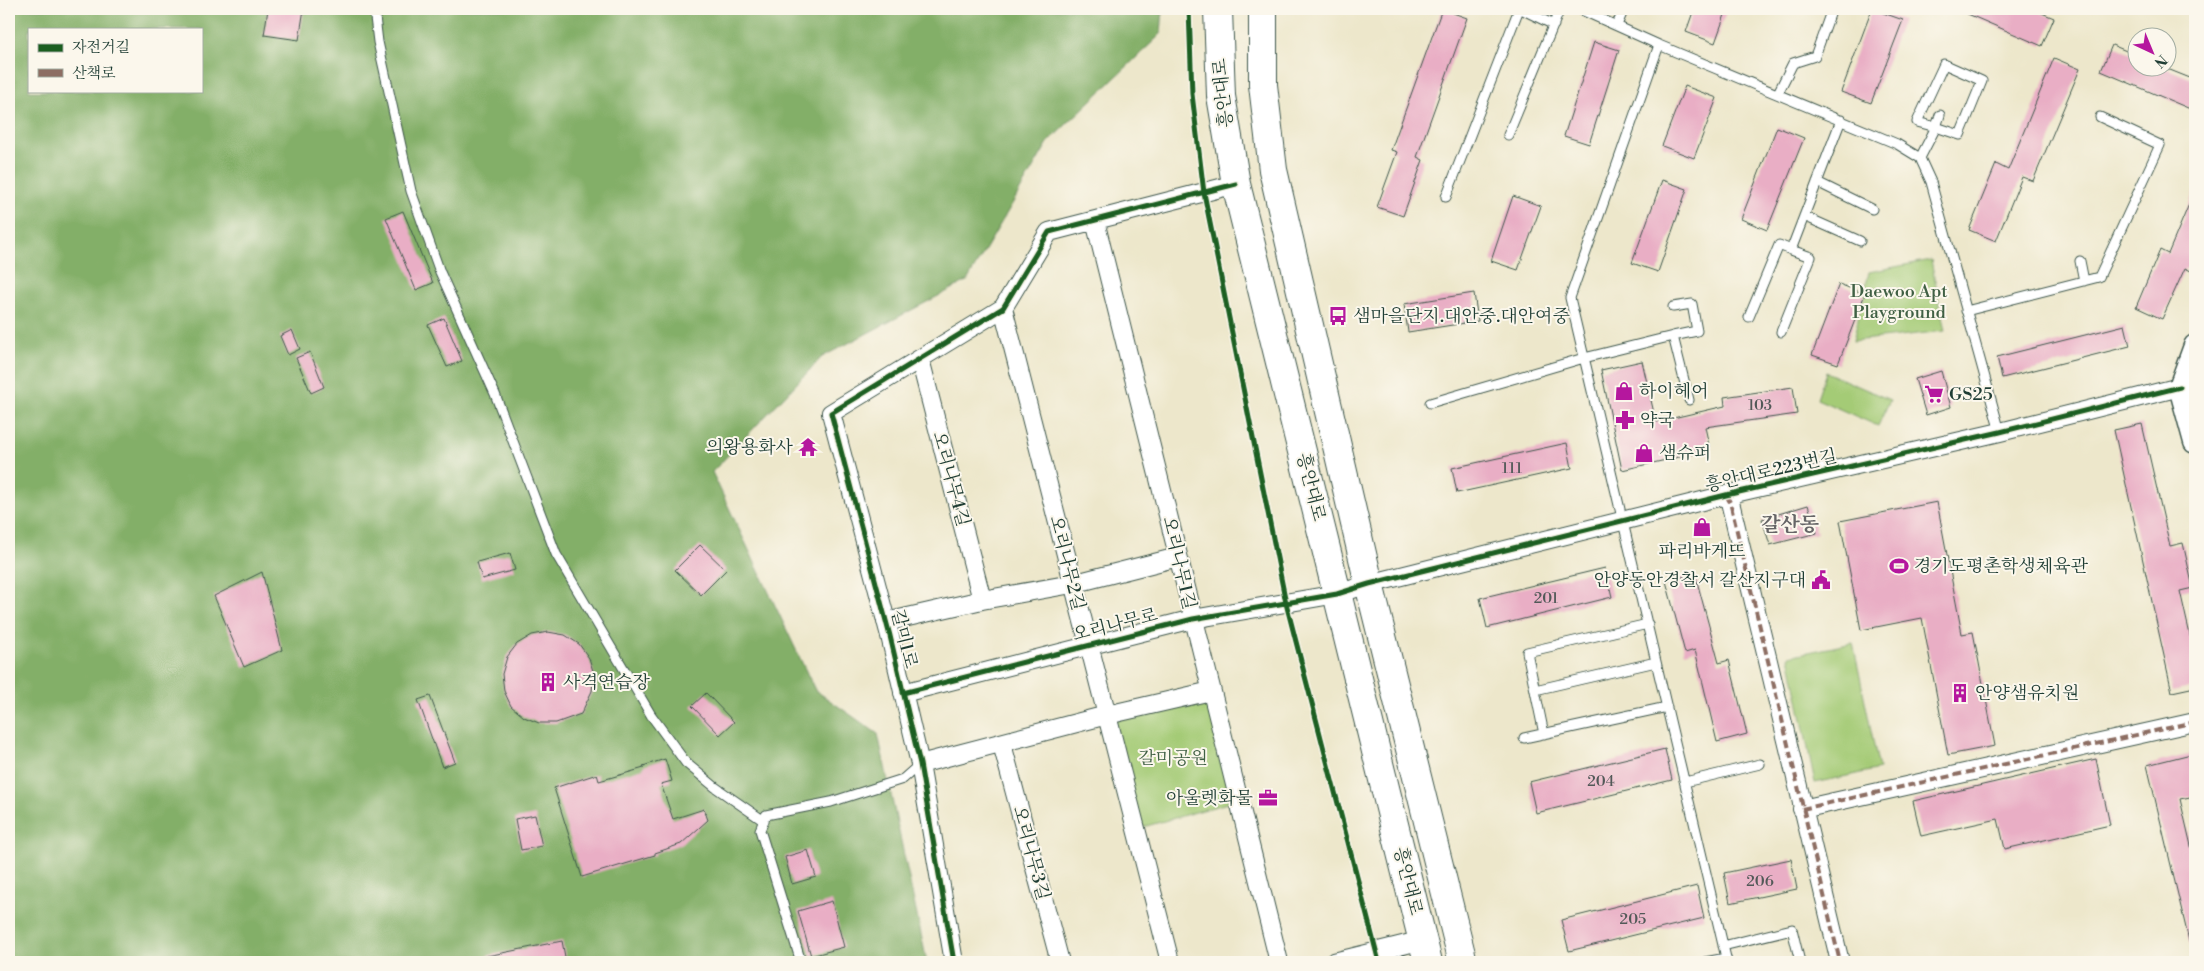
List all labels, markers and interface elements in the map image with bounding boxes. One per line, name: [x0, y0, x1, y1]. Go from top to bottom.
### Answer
legend: [28, 28, 202, 92]
north arrow: [2126, 28, 2176, 78]
text: 자전거길: [72, 38, 130, 57]
text: N: [2150, 50, 2171, 71]
street label: 흥안대로: [1208, 57, 1238, 129]
text: 산책로: [72, 64, 116, 83]
park label: Daewoo Apt Playground: [1850, 280, 1948, 324]
bus stop icon: 샘마을단지.대안중.대안여중: [1327, 305, 1349, 327]
place label: 샘마을단지.대안중.대안여중: [1353, 305, 1570, 328]
shop icon: 하이헤어: [1613, 380, 1635, 402]
place label: 하이헤어: [1639, 380, 1709, 403]
supermarket icon: GS25: [1923, 383, 1945, 405]
place label: GS25: [1949, 383, 1993, 406]
house number: 103: [1748, 396, 1772, 415]
pharmacy icon: 약국: [1614, 409, 1636, 431]
place label: 약국: [1640, 409, 1675, 432]
street label: 오리나무4길: [927, 429, 975, 529]
place label: 의왕용화사: [706, 436, 794, 459]
temple icon: 의왕용화사: [797, 436, 819, 458]
shop icon: 샘슈퍼: [1633, 442, 1655, 464]
place label: 샘슈퍼: [1659, 442, 1711, 465]
street label: 흥안대로223번길: [1703, 445, 1839, 497]
street label: 흥안대로: [1291, 450, 1331, 524]
house number: 111: [1502, 459, 1523, 478]
street label: 오리나무2길: [1044, 513, 1090, 613]
district label: 갈산동: [1761, 513, 1820, 538]
street label: 오리나무1길: [1157, 514, 1201, 612]
shop icon: 파리바게뜨: [1691, 516, 1713, 538]
place label: 파리바게뜨: [1659, 540, 1746, 563]
sports icon: 경기도평촌학생체육관: [1888, 555, 1910, 577]
place label: 경기도평촌학생체육관: [1914, 555, 2088, 578]
place label: 안양동안경찰서 갈산지구대: [1594, 569, 1806, 592]
public building icon: 안양동안경찰서 갈산지구대: [1810, 569, 1832, 591]
house number: 201: [1534, 589, 1559, 608]
street label: 오리나무로: [1070, 603, 1160, 647]
street label: 갈미1로: [886, 607, 922, 671]
building icon: 사격연습장: [537, 671, 559, 693]
place label: 사격연습장: [563, 671, 651, 694]
building icon: 안양샘유치원: [1949, 682, 1971, 704]
place label: 안양샘유치원: [1975, 682, 2079, 705]
park label: 갈미공원: [1138, 747, 1208, 770]
house number: 204: [1587, 772, 1615, 791]
place label: 아울렛화물: [1166, 787, 1254, 810]
office icon: 아울렛화물: [1257, 787, 1279, 809]
street label: 오리나무3길: [1007, 803, 1055, 903]
street label: 흥안대로: [1388, 844, 1428, 918]
house number: 206: [1746, 872, 1774, 891]
house number: 205: [1620, 910, 1646, 929]

